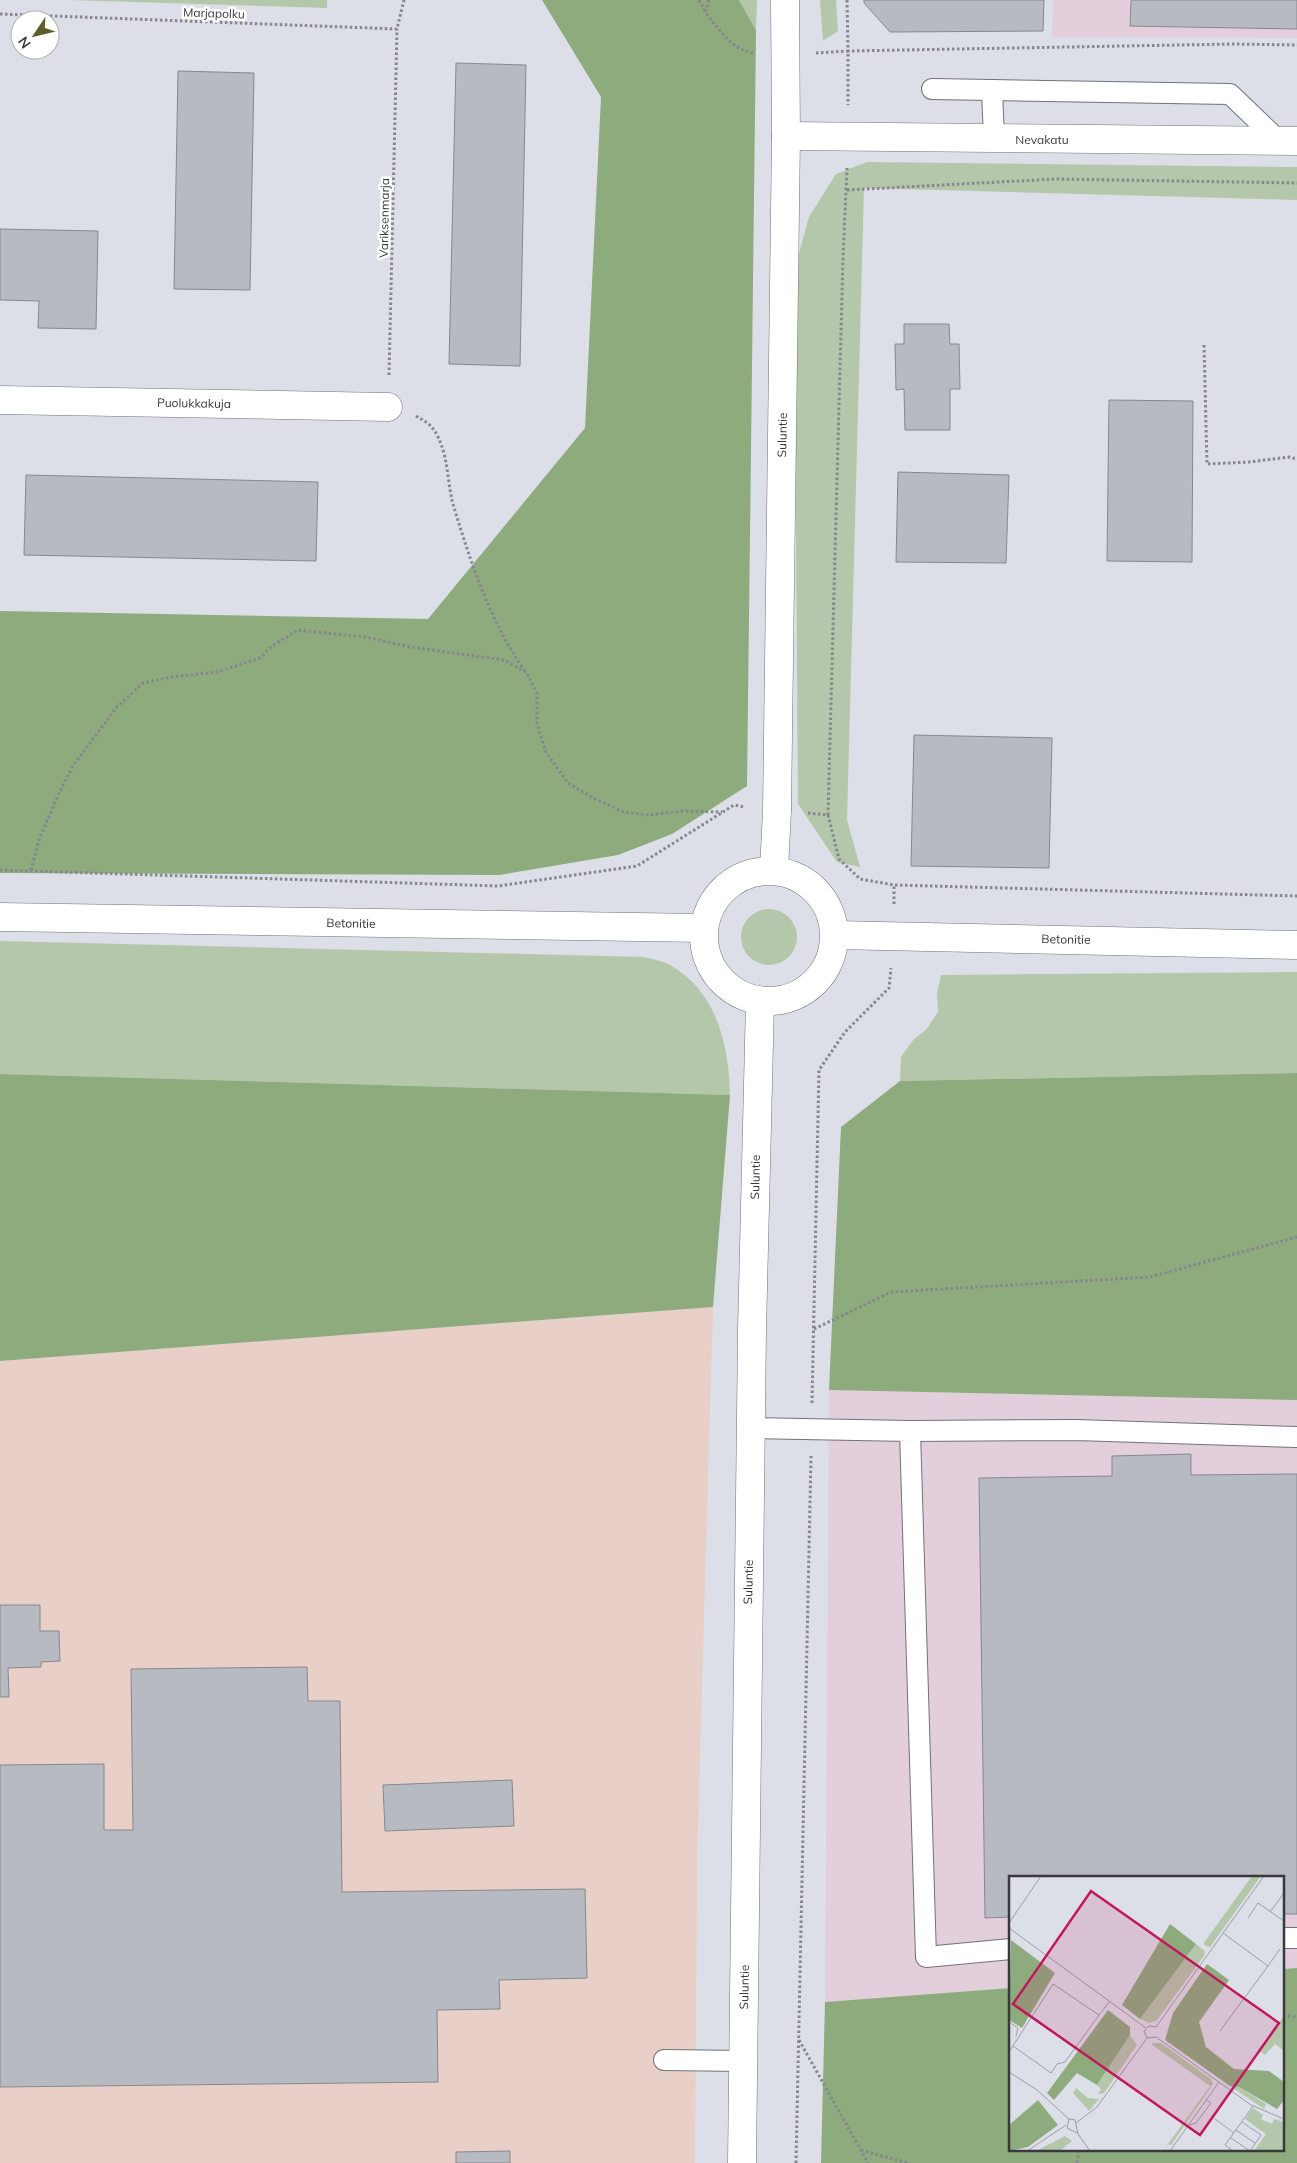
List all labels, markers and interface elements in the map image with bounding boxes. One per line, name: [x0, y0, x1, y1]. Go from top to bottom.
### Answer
street label: Marjapolku: [183, 4, 245, 22]
north arrow: [10, 10, 60, 60]
text: N: [14, 33, 35, 52]
street label: Nevakatu: [1015, 132, 1069, 147]
street label: Variksenmarja: [376, 178, 392, 258]
street label: Puolukkakuja: [157, 395, 231, 411]
street label: Suluntie: [774, 412, 790, 458]
street label: Betonitie: [326, 915, 376, 931]
street label: Betonitie: [1041, 931, 1091, 947]
street label: Suluntie: [747, 1154, 763, 1200]
street label: Suluntie: [740, 1559, 756, 1605]
inset map: [1009, 1876, 1284, 2150]
street label: Suluntie: [736, 1964, 752, 2010]

